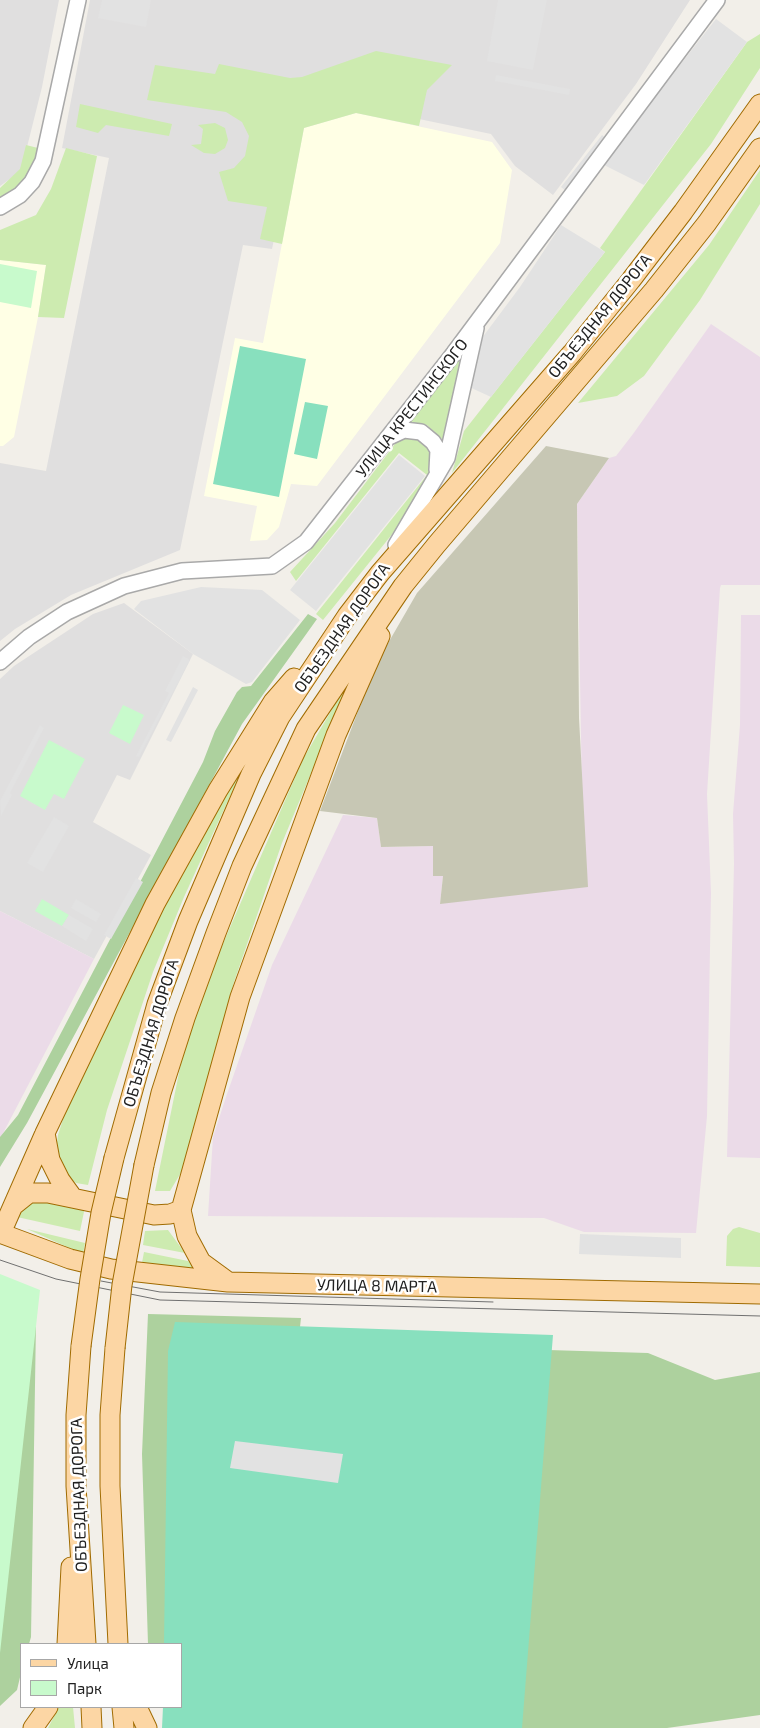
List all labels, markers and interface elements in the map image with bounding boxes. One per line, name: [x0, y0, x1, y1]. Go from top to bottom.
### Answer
street label: ОБЪЕЗДНАЯ ДОРОГА: [544, 250, 656, 382]
street label: УЛИЦА КРЕСТИНСКОГО: [352, 335, 472, 481]
street label: ОБЪЕЗДНАЯ ДОРОГА: [290, 559, 394, 697]
street label: ОБЪЕЗДНАЯ ДОРОГА: [119, 957, 183, 1109]
street label: УЛИЦА 8 МАРТА: [317, 1275, 437, 1297]
street label: ОБЪЕЗДНАЯ ДОРОГА: [67, 1418, 91, 1572]
legend: [20, 1643, 182, 1708]
text: Улица: [67, 1654, 109, 1672]
text: Парк: [67, 1679, 102, 1697]

